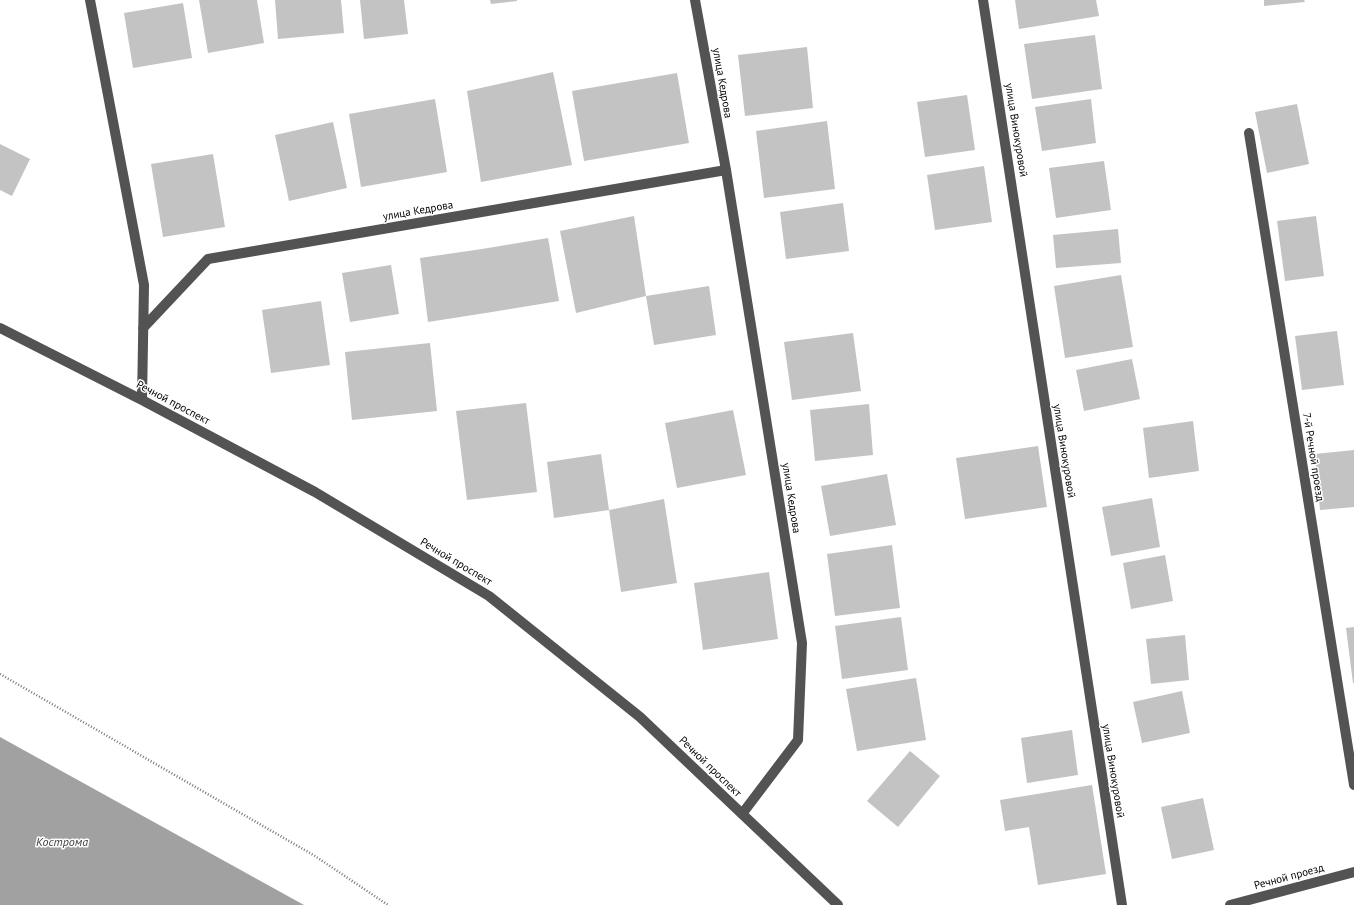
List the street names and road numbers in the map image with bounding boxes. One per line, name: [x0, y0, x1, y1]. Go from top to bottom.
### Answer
street label: улица Кедрова: [709, 47, 735, 119]
street label: улица Винокуровой: [1002, 82, 1030, 178]
street label: улица Кедрова: [382, 198, 454, 224]
street label: Речной проспект: [134, 378, 212, 428]
street label: улица Винокуровой: [1050, 403, 1078, 499]
street label: 7-й Речной проезд: [1299, 412, 1327, 502]
street label: улица Кедрова: [779, 462, 803, 534]
street label: Речной проспект: [418, 535, 494, 589]
street label: улица Винокуровой: [1099, 723, 1127, 819]
street label: Речной проспект: [676, 734, 744, 800]
street label: Речной проезд: [1253, 861, 1325, 893]

